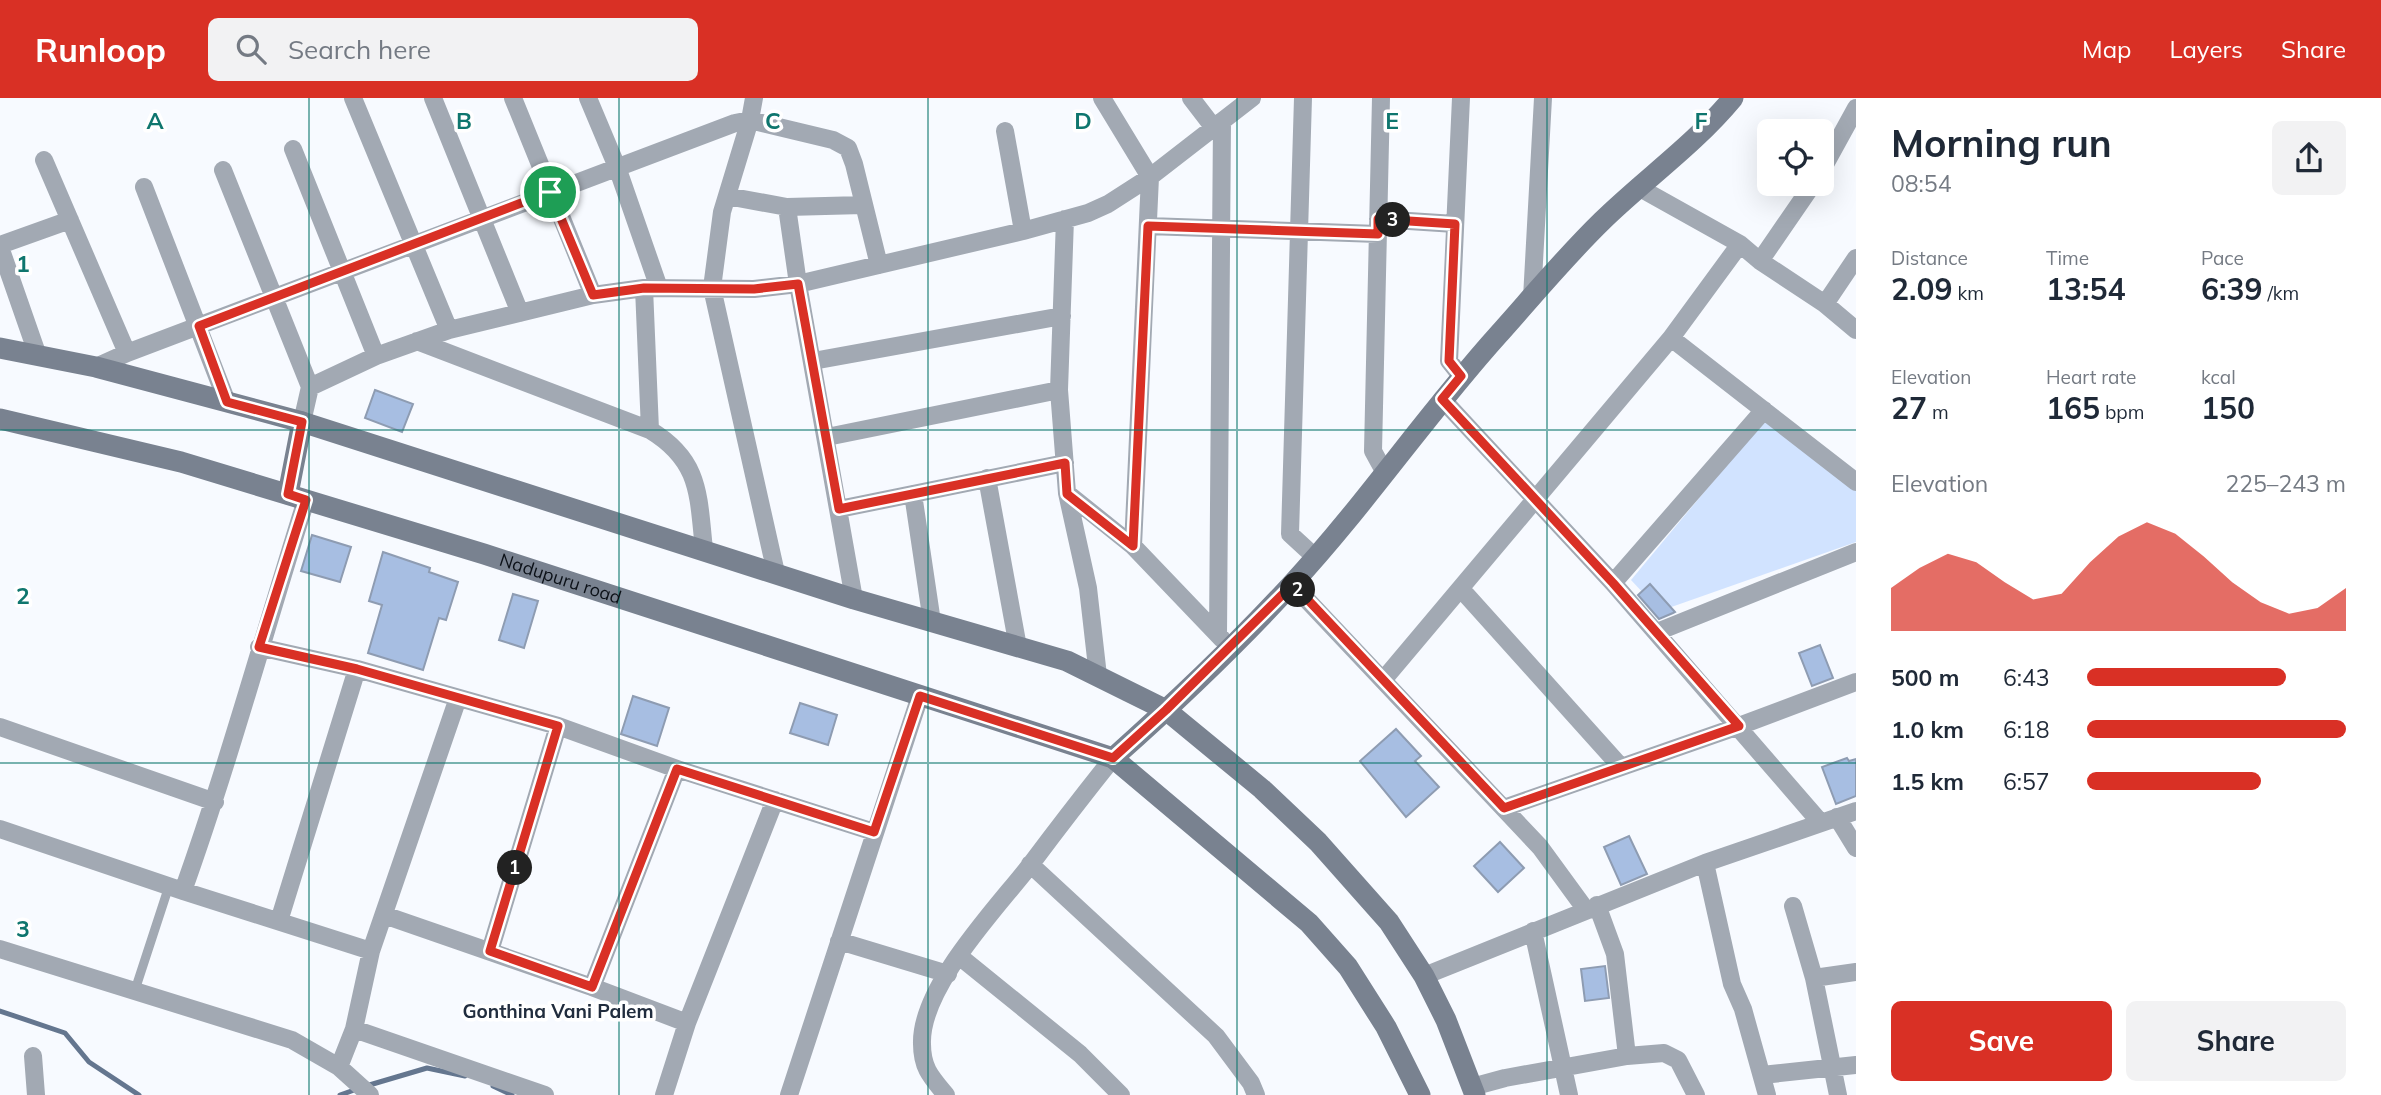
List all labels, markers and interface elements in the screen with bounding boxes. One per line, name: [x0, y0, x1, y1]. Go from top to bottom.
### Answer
search box: [208, 18, 698, 81]
text: Runloop: [35, 29, 166, 70]
icon: search: [232, 30, 270, 68]
text: Search here: [288, 33, 431, 66]
text: Map: [2082, 34, 2131, 64]
text: Layers: [2169, 34, 2243, 64]
text: Share: [2281, 34, 2346, 64]
text: A: [146, 106, 164, 135]
text: B: [456, 106, 472, 135]
text: C: [765, 106, 781, 135]
text: D: [1074, 106, 1092, 135]
text: E: [1385, 106, 1399, 135]
text: F: [1694, 106, 1708, 135]
map controls: [1757, 119, 1834, 196]
button: locate: [1757, 119, 1834, 196]
text: Morning run: [1891, 119, 2112, 167]
button: share: [2272, 121, 2346, 195]
pin: [520, 162, 580, 222]
text: 08:54: [1891, 169, 1951, 198]
icon: arrive: [531, 173, 569, 211]
pin: 3: [1376, 202, 1410, 238]
text: 3: [1387, 207, 1398, 231]
text: Distance: [1891, 246, 1968, 270]
text: Time: [2046, 246, 2089, 270]
text: Pace: [2201, 246, 2244, 270]
text: 1: [16, 249, 30, 278]
text: 2.09: [1891, 270, 1952, 308]
text: 13:54: [2046, 270, 2125, 308]
text: 6:39: [2201, 270, 2262, 308]
text: km: [1952, 281, 1984, 305]
text: /km: [2262, 281, 2299, 305]
text: Elevation: [1891, 365, 1971, 389]
text: Heart rate: [2046, 365, 2136, 389]
text: kcal: [2201, 365, 2236, 389]
text: 27: [1891, 389, 1927, 427]
text: 165: [2046, 389, 2100, 427]
text: 150: [2201, 389, 2255, 427]
text: m: [1927, 400, 1949, 424]
text: bpm: [2100, 400, 2144, 424]
text: Elevation: [1891, 469, 1988, 498]
text: 225–243 m: [2225, 469, 2346, 498]
street label: Nadupuru road: [497, 548, 624, 609]
pin: 2: [1280, 573, 1316, 608]
text: 2: [1292, 577, 1303, 601]
text: 2: [16, 581, 30, 610]
text: 500 m: [1891, 663, 1959, 692]
text: 6:43: [2003, 663, 2050, 692]
text: 1.0 km: [1891, 715, 1964, 744]
text: 6:18: [2003, 715, 2050, 744]
text: 1.5 km: [1891, 767, 1964, 796]
text: 6:57: [2003, 767, 2050, 796]
pin: 1: [498, 850, 532, 886]
text: 1: [509, 855, 520, 879]
text: 3: [16, 914, 30, 943]
district label: Gonthina Vani Palem: [462, 999, 654, 1023]
button: Save: [1891, 1001, 2112, 1081]
button: Share: [2126, 1001, 2346, 1081]

